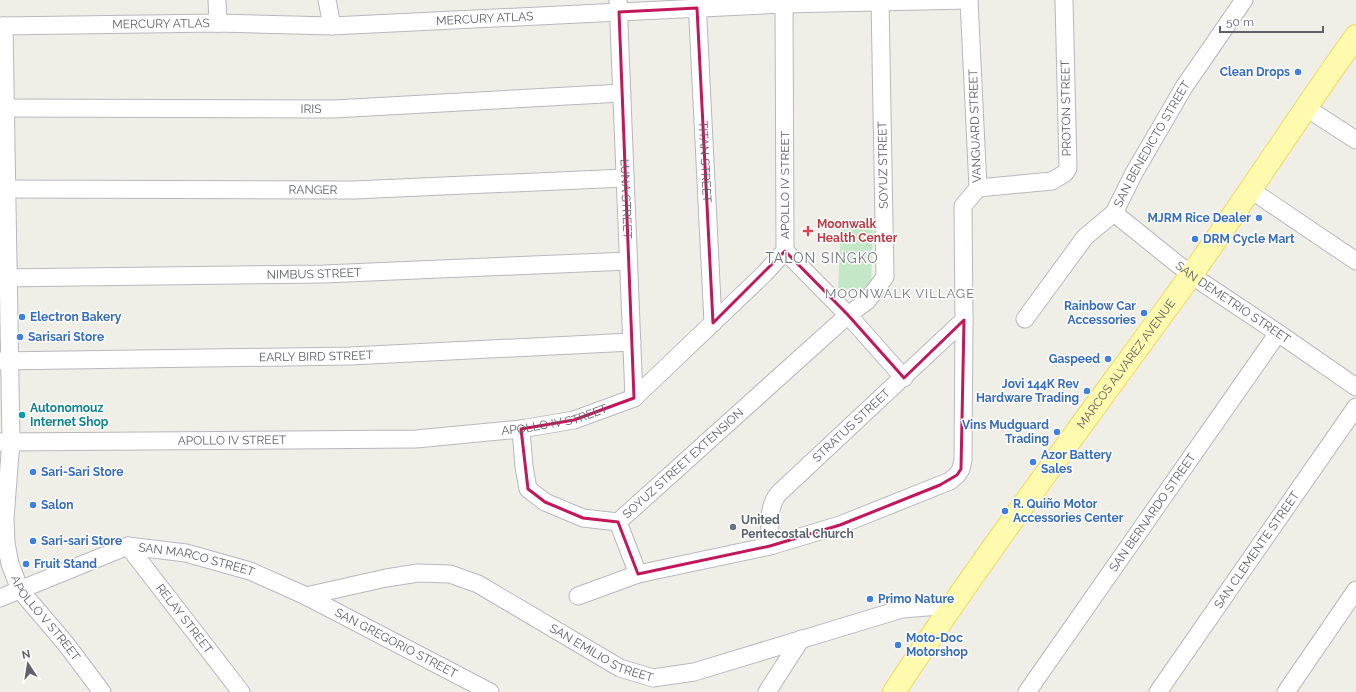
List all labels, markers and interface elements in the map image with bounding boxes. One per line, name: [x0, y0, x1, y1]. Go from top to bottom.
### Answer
scale bar: [1220, 8, 1323, 34]
street label: MERCURY ATLAS: [436, 9, 534, 28]
text: 50 m: [1226, 15, 1254, 29]
street label: MERCURY ATLAS: [112, 16, 210, 31]
street label: PROTON STREET: [1058, 59, 1074, 156]
place label: Clean Drops: [1220, 65, 1290, 79]
marker: Clean Drops: [1293, 67, 1303, 77]
street label: VANGUARD STREET: [966, 68, 984, 183]
street label: SAN BENEDICTO STREET: [1111, 78, 1194, 210]
street label: IRIS: [300, 102, 322, 116]
street label: SOYUZ STREET: [875, 120, 891, 209]
street label: TITAN STREET: [696, 121, 714, 204]
street label: APOLLO IV STREET: [778, 130, 792, 239]
street label: LUNA STREET: [617, 158, 635, 240]
street label: RANGER: [289, 183, 338, 197]
place label: MJRM Rice Dealer: [1147, 211, 1251, 225]
marker: MJRM Rice Dealer: [1254, 213, 1264, 223]
place label: Moonwalk Health Center: [817, 217, 898, 245]
marker: Moonwalk Health Center: [802, 225, 814, 237]
place label: DRM Cycle Mart: [1203, 232, 1295, 246]
marker: DRM Cycle Mart: [1190, 234, 1200, 244]
district label: TALON SINGKO: [765, 250, 879, 266]
street label: SAN DEMETRIO STREET: [1173, 258, 1294, 347]
street label: NIMBUS STREET: [267, 265, 362, 282]
district label: MOONWALK VILLAGE: [825, 286, 975, 301]
street label: MARCOS ALVAREZ AVENUE: [1074, 296, 1178, 431]
place label: Rainbow Car Accessories: [1064, 299, 1136, 327]
marker: Rainbow Car Accessories: [1139, 308, 1149, 318]
place label: Electron Bakery: [30, 310, 122, 324]
marker: Electron Bakery: [17, 312, 27, 322]
place label: Sarisari Store: [28, 330, 104, 344]
marker: Sarisari Store: [15, 332, 25, 342]
street label: EARLY BIRD STREET: [259, 348, 374, 364]
place label: Gaspeed: [1049, 352, 1100, 366]
marker: Gaspeed: [1103, 354, 1113, 364]
place label: Jovi 144K Rev Hardware Trading: [976, 377, 1079, 405]
street label: STRATUS STREET: [810, 385, 893, 465]
marker: Jovi 144K Rev Hardware Trading: [1082, 386, 1092, 396]
place label: Autonomouz Internet Shop: [30, 401, 109, 429]
street label: APOLLO IV STREET: [501, 401, 610, 438]
street label: SOYUZ STREET EXTENSION: [620, 405, 746, 521]
marker: Autonomouz Internet Shop: [17, 410, 27, 420]
place label: Vins Mudguard Trading: [962, 418, 1049, 446]
marker: Vins Mudguard Trading: [1052, 427, 1062, 437]
street label: APOLLO IV STREET: [178, 433, 287, 448]
place label: Azor Battery Sales: [1041, 448, 1112, 476]
street label: SAN BERNARDO STREET: [1106, 450, 1199, 574]
marker: Azor Battery Sales: [1028, 457, 1038, 467]
place label: Sari-Sari Store: [41, 465, 124, 479]
marker: Sari-Sari Store: [28, 467, 38, 477]
street label: SAN CLEMENTE STREET: [1211, 488, 1303, 611]
place label: R. Quiño Motor Accessories Center: [1013, 497, 1124, 525]
place label: Salon: [41, 498, 74, 512]
marker: Salon: [28, 500, 38, 510]
marker: R. Quiño Motor Accessories Center: [1000, 506, 1010, 516]
place label: United Pentecostal Church: [741, 513, 854, 541]
marker: United Pentecostal Church: [728, 522, 738, 532]
place label: Sari-sari Store: [41, 534, 122, 548]
marker: Sari-sari Store: [28, 536, 38, 546]
street label: SAN MARCO STREET: [138, 540, 257, 579]
place label: Fruit Stand: [34, 557, 97, 571]
marker: Fruit Stand: [21, 559, 31, 569]
street label: APOLLO V STREET: [8, 573, 83, 664]
street label: RELAY STREET: [153, 581, 216, 657]
place label: Primo Nature: [878, 592, 954, 606]
marker: Primo Nature: [865, 594, 875, 604]
street label: SAN GREGORIO STREET: [333, 605, 460, 681]
street label: SAN EMILIO STREET: [547, 621, 656, 685]
place label: Moto-Doc Motorshop: [906, 631, 968, 659]
marker: Moto-Doc Motorshop: [893, 640, 903, 650]
north arrow: [8, 644, 48, 684]
text: N: [21, 647, 31, 662]

